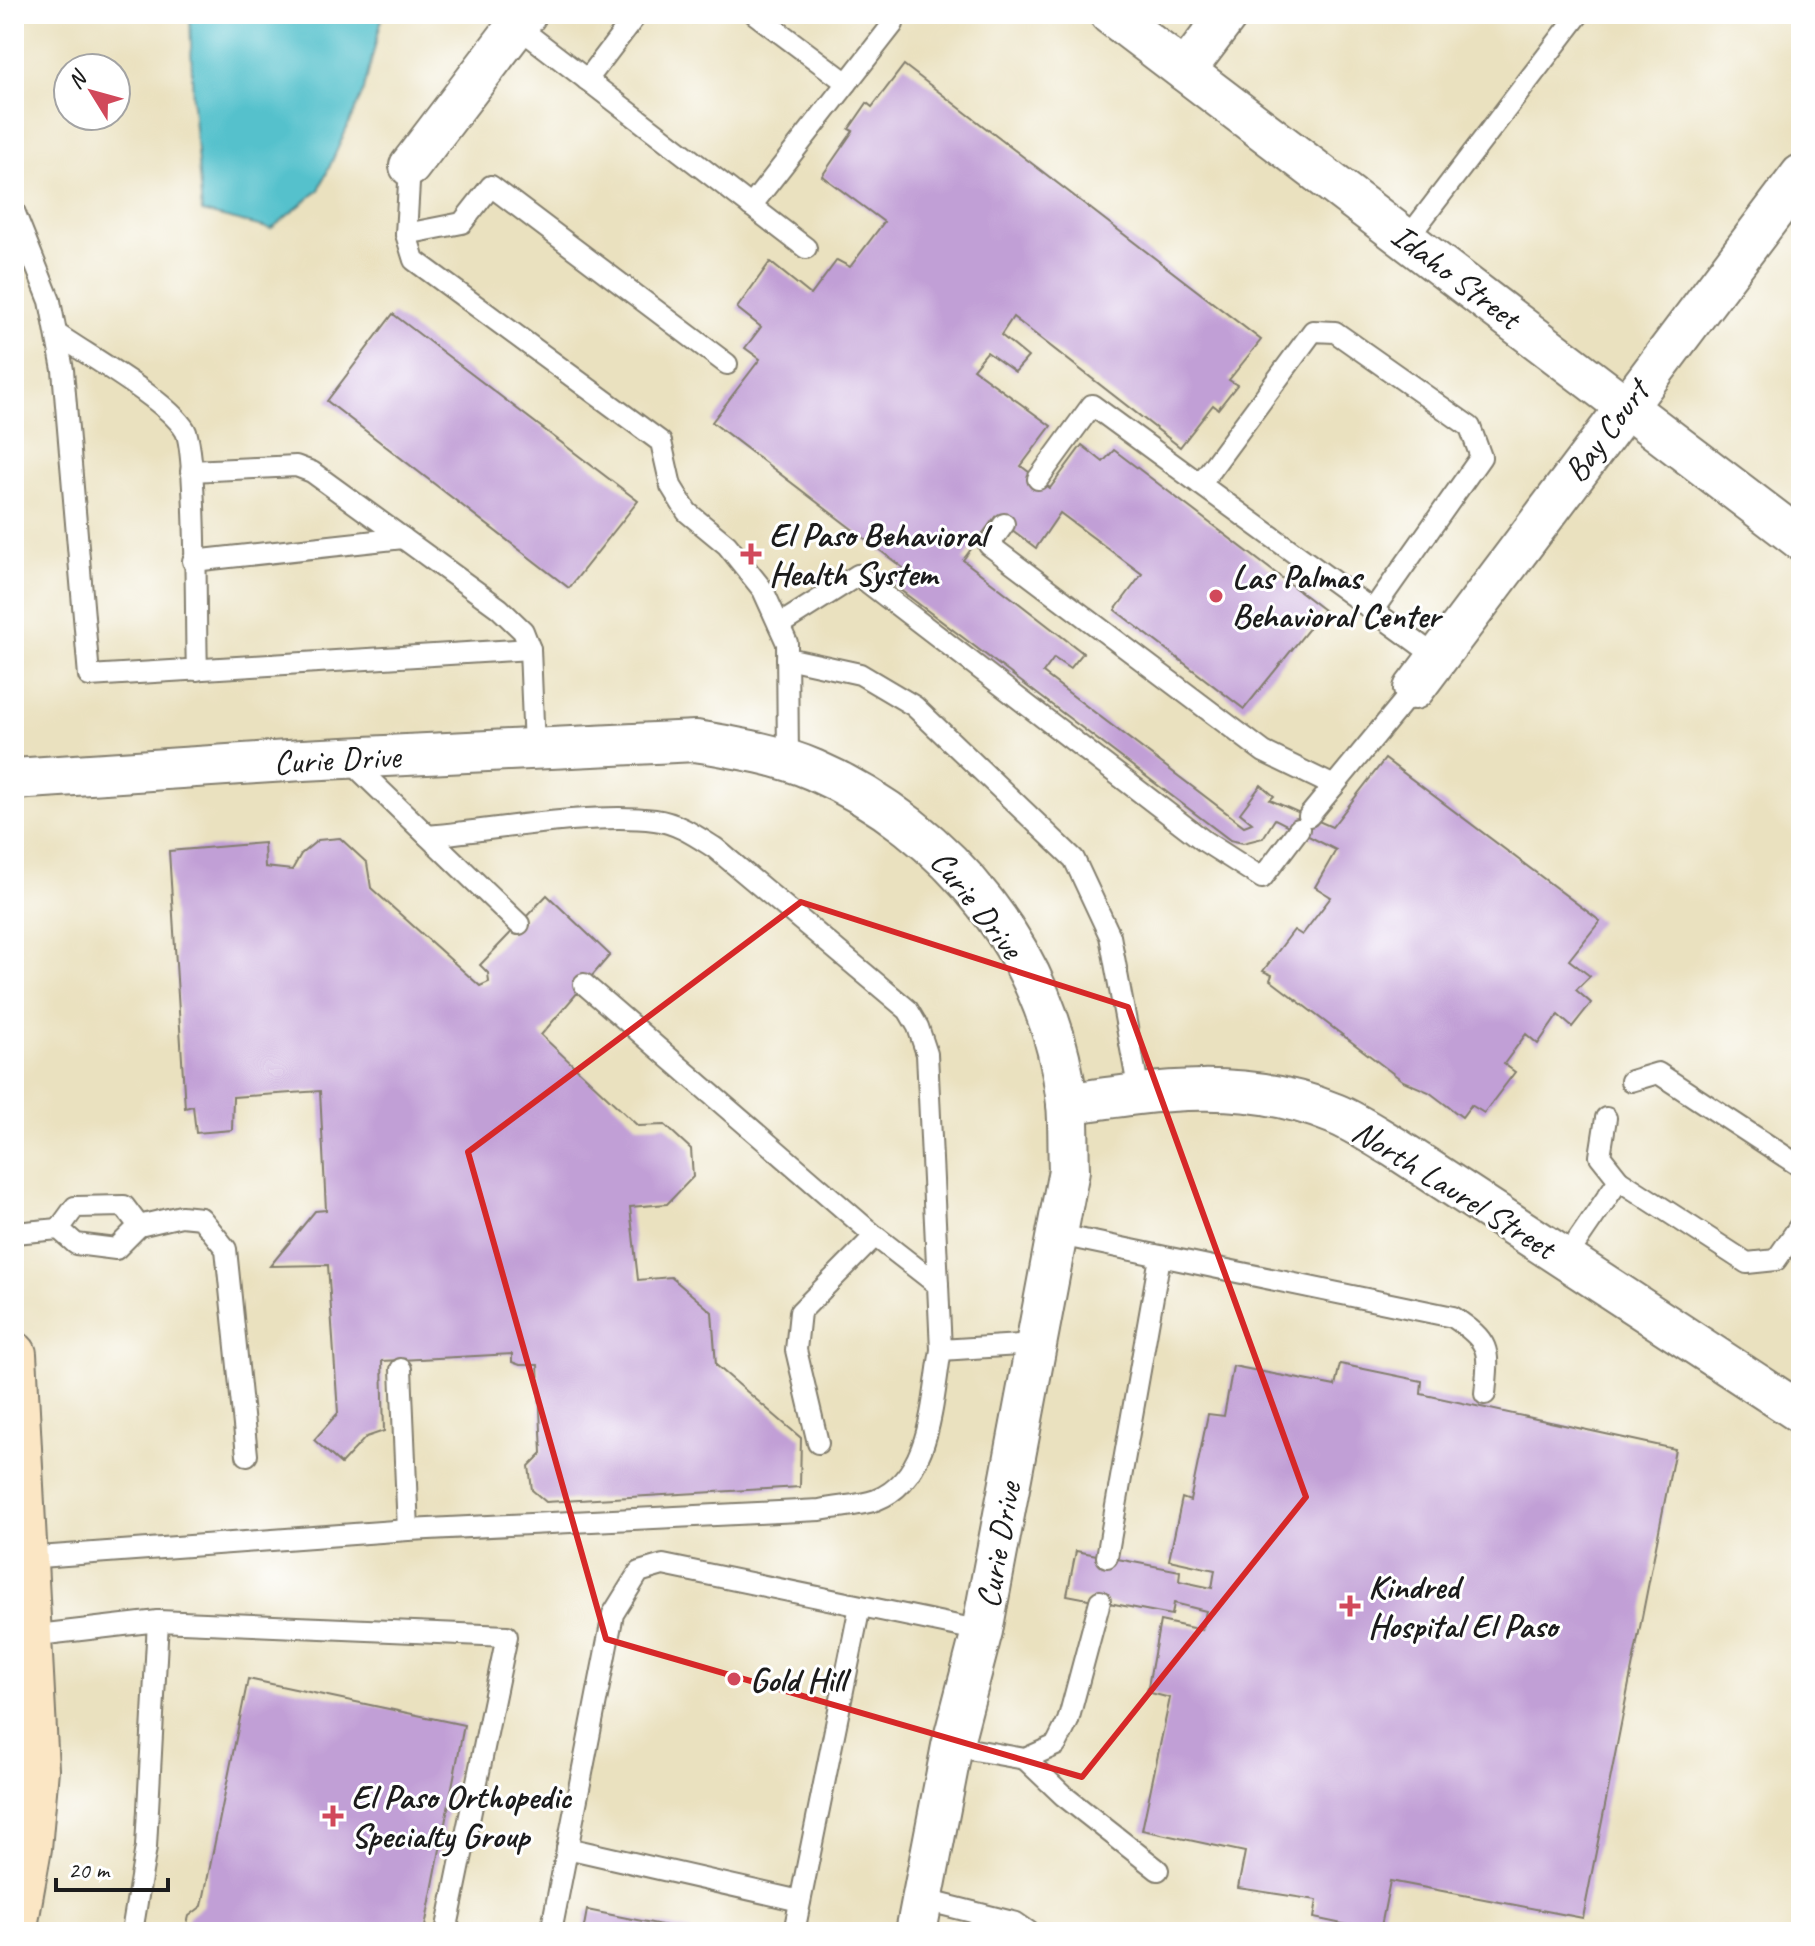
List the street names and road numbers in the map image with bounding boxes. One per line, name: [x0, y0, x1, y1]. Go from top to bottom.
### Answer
street label: Idaho Street: [1383, 214, 1532, 341]
street label: Bay Court: [1554, 368, 1661, 490]
street label: Curie Drive: [273, 734, 403, 784]
street label: Curie Drive: [921, 841, 1034, 969]
street label: North Laurel Street: [1345, 1110, 1566, 1270]
street label: Curie Drive: [966, 1477, 1031, 1611]

